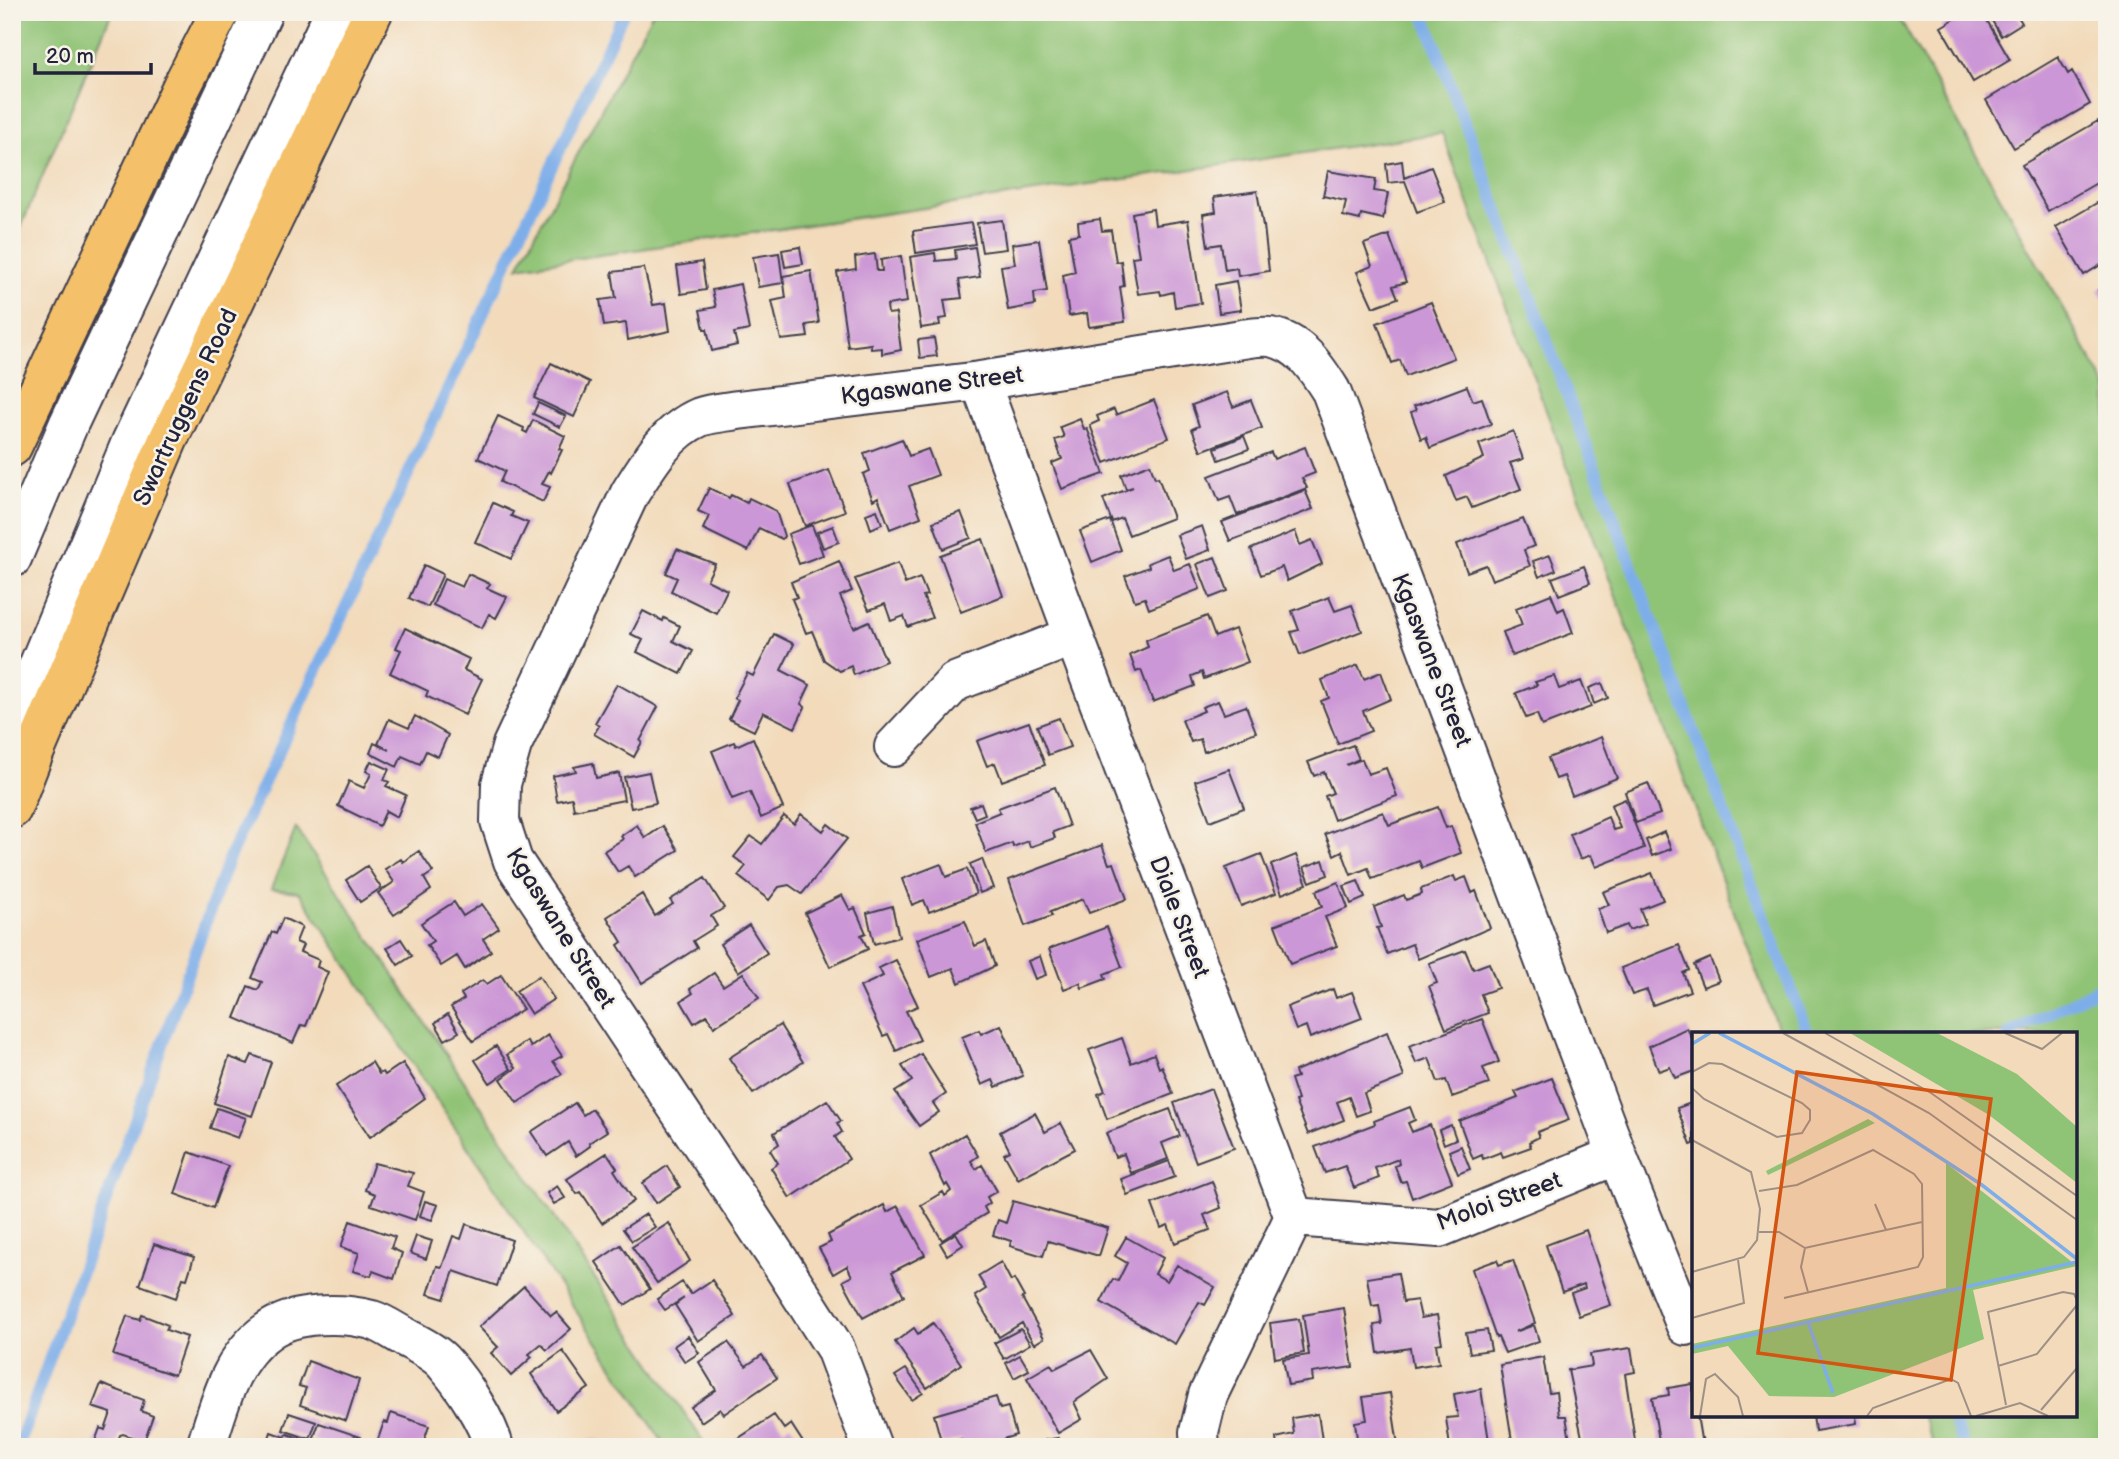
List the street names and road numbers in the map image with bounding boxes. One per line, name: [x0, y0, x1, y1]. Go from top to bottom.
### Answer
street label: Swartruggens Road: [127, 304, 244, 510]
street label: Kgaswane Street: [839, 360, 1026, 411]
street label: Kgaswane Street: [1385, 569, 1478, 752]
street label: Kgaswane Street: [500, 843, 622, 1014]
street label: Diale Street: [1143, 852, 1216, 983]
street label: Moloi Street: [1433, 1165, 1566, 1237]

